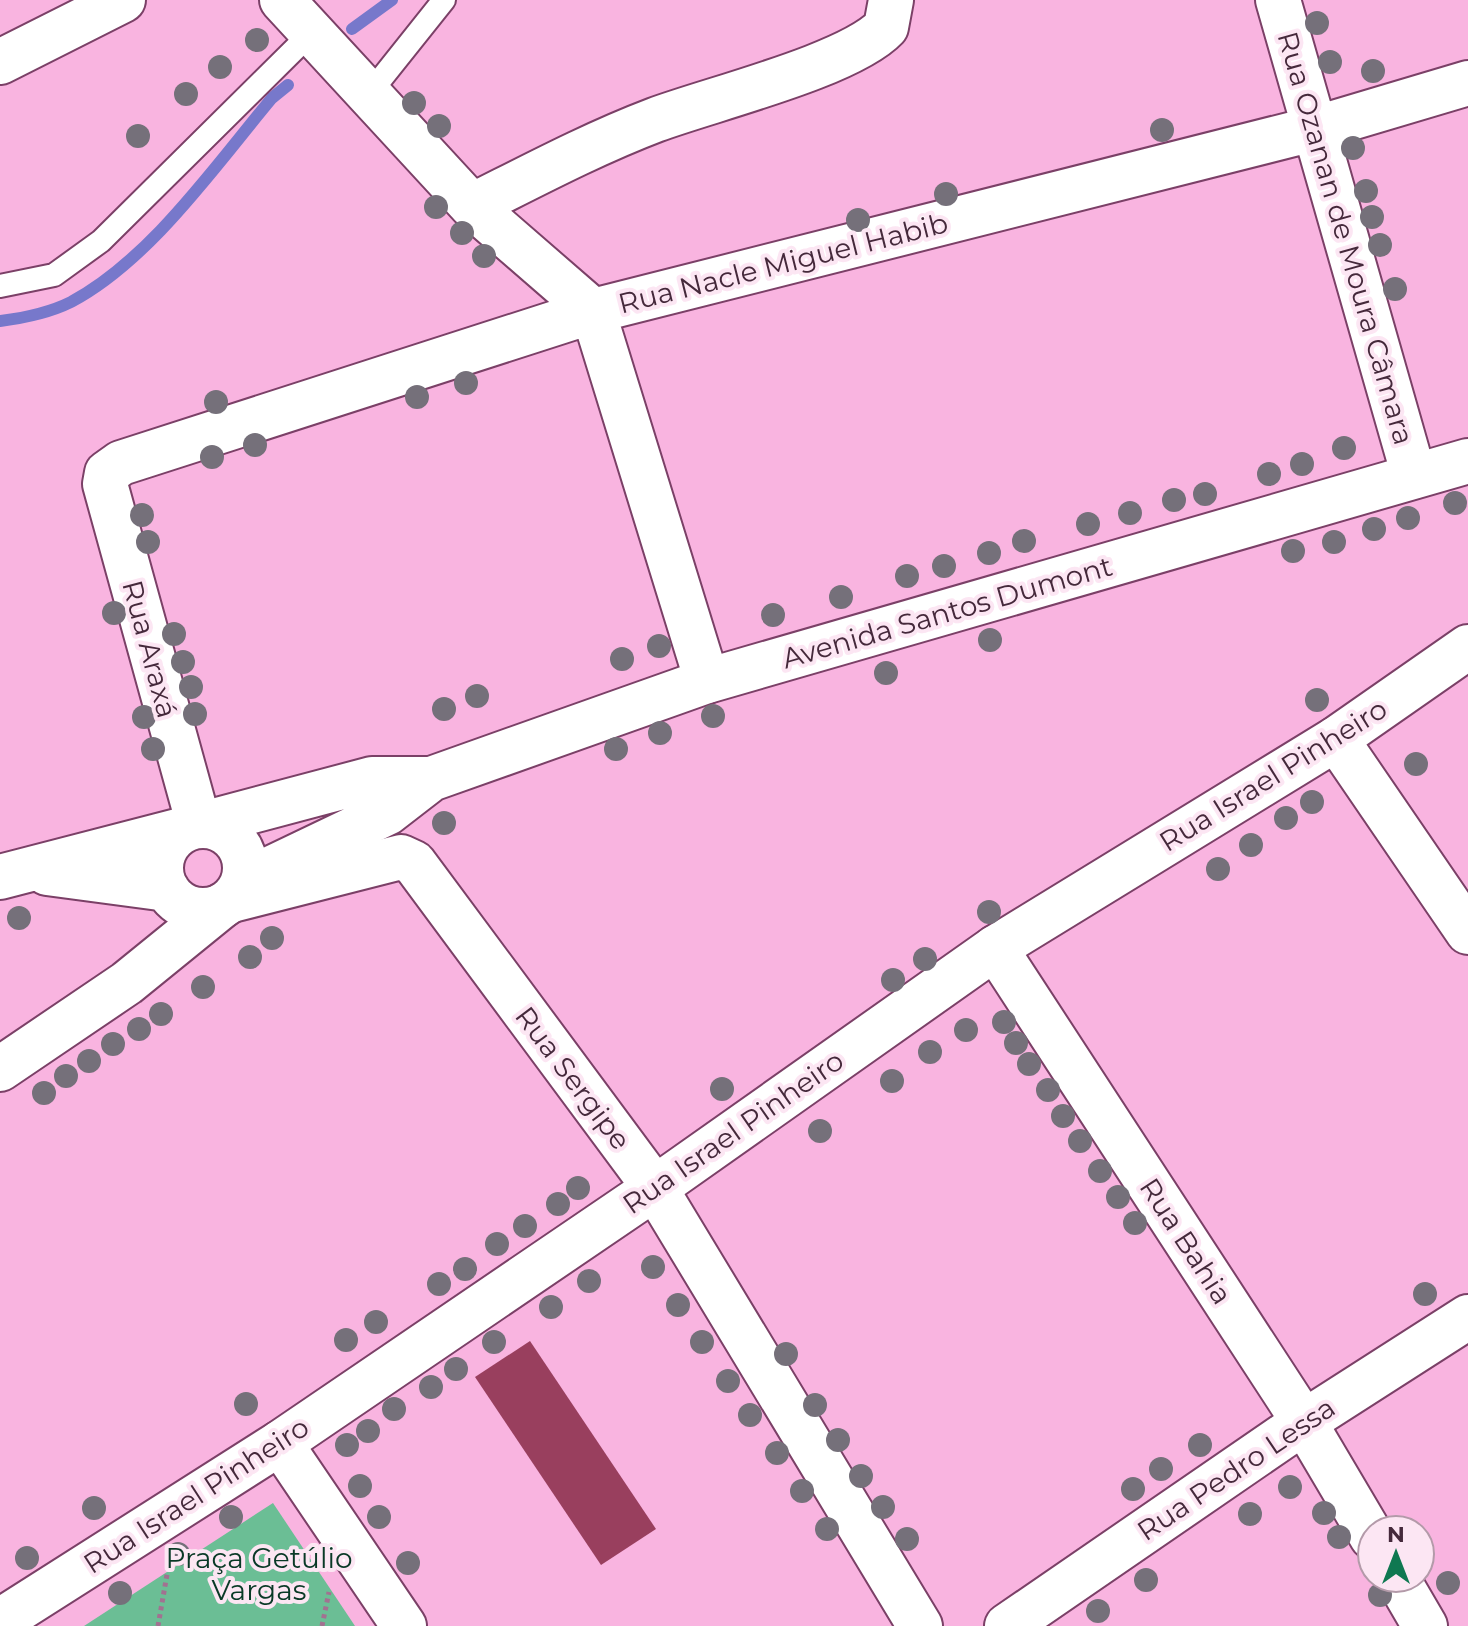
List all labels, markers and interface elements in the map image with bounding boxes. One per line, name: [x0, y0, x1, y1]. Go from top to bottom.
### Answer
street label: Rua Ozanan de Moura Câmara: [1271, 27, 1421, 449]
street label: Rua Nacle Miguel Habib: [615, 206, 951, 320]
street label: Avenida Santos Dumont: [778, 549, 1116, 675]
street label: Rua Araxá: [115, 577, 185, 721]
street label: Rua Israel Pinheiro: [1153, 691, 1393, 859]
street label: Rua Sergipe: [508, 1000, 638, 1156]
street label: Rua Israel Pinheiro: [616, 1043, 850, 1221]
street label: Rua Bahia: [1133, 1172, 1239, 1310]
street label: Rua Pedro Lessa: [1131, 1390, 1341, 1548]
street label: Rua Israel Pinheiro: [77, 1409, 315, 1581]
north arrow: [1356, 1514, 1436, 1594]
text: N: [1387, 1521, 1405, 1548]
park label: Praça Getúlio Vargas: [165, 1541, 353, 1607]

